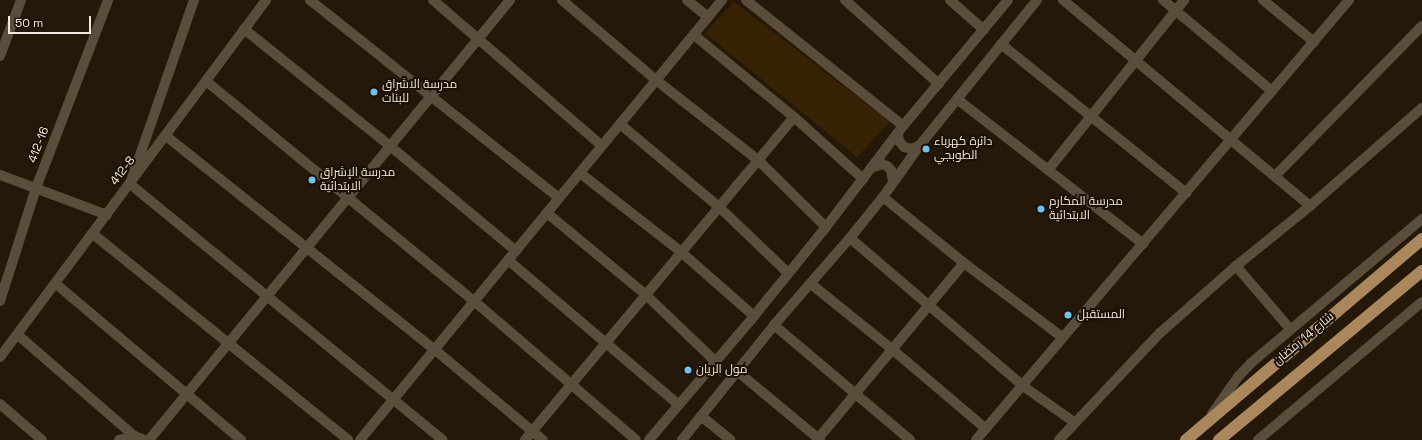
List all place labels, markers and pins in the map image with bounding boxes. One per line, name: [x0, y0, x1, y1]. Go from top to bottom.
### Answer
place label: مدرسة الاشراق للبنات: [382, 78, 457, 106]
marker: مدرسة الاشراق للبنات: [369, 87, 379, 97]
place label: دائرة كهرباء الطوبجي: [934, 135, 992, 163]
marker: دائرة كهرباء الطوبجي: [921, 144, 931, 154]
place label: مدرسة الإشراق الابتدائية: [320, 166, 395, 194]
marker: مدرسة الإشراق الابتدائية: [307, 175, 317, 185]
place label: مدرسة المكارم الابتدائية: [1049, 195, 1123, 223]
marker: مدرسة المكارم الابتدائية: [1036, 204, 1046, 214]
place label: المستقبل: [1077, 308, 1125, 322]
marker: المستقبل: [1062, 309, 1074, 321]
place label: مول الريان: [696, 363, 748, 377]
marker: مول الريان: [683, 365, 693, 375]

